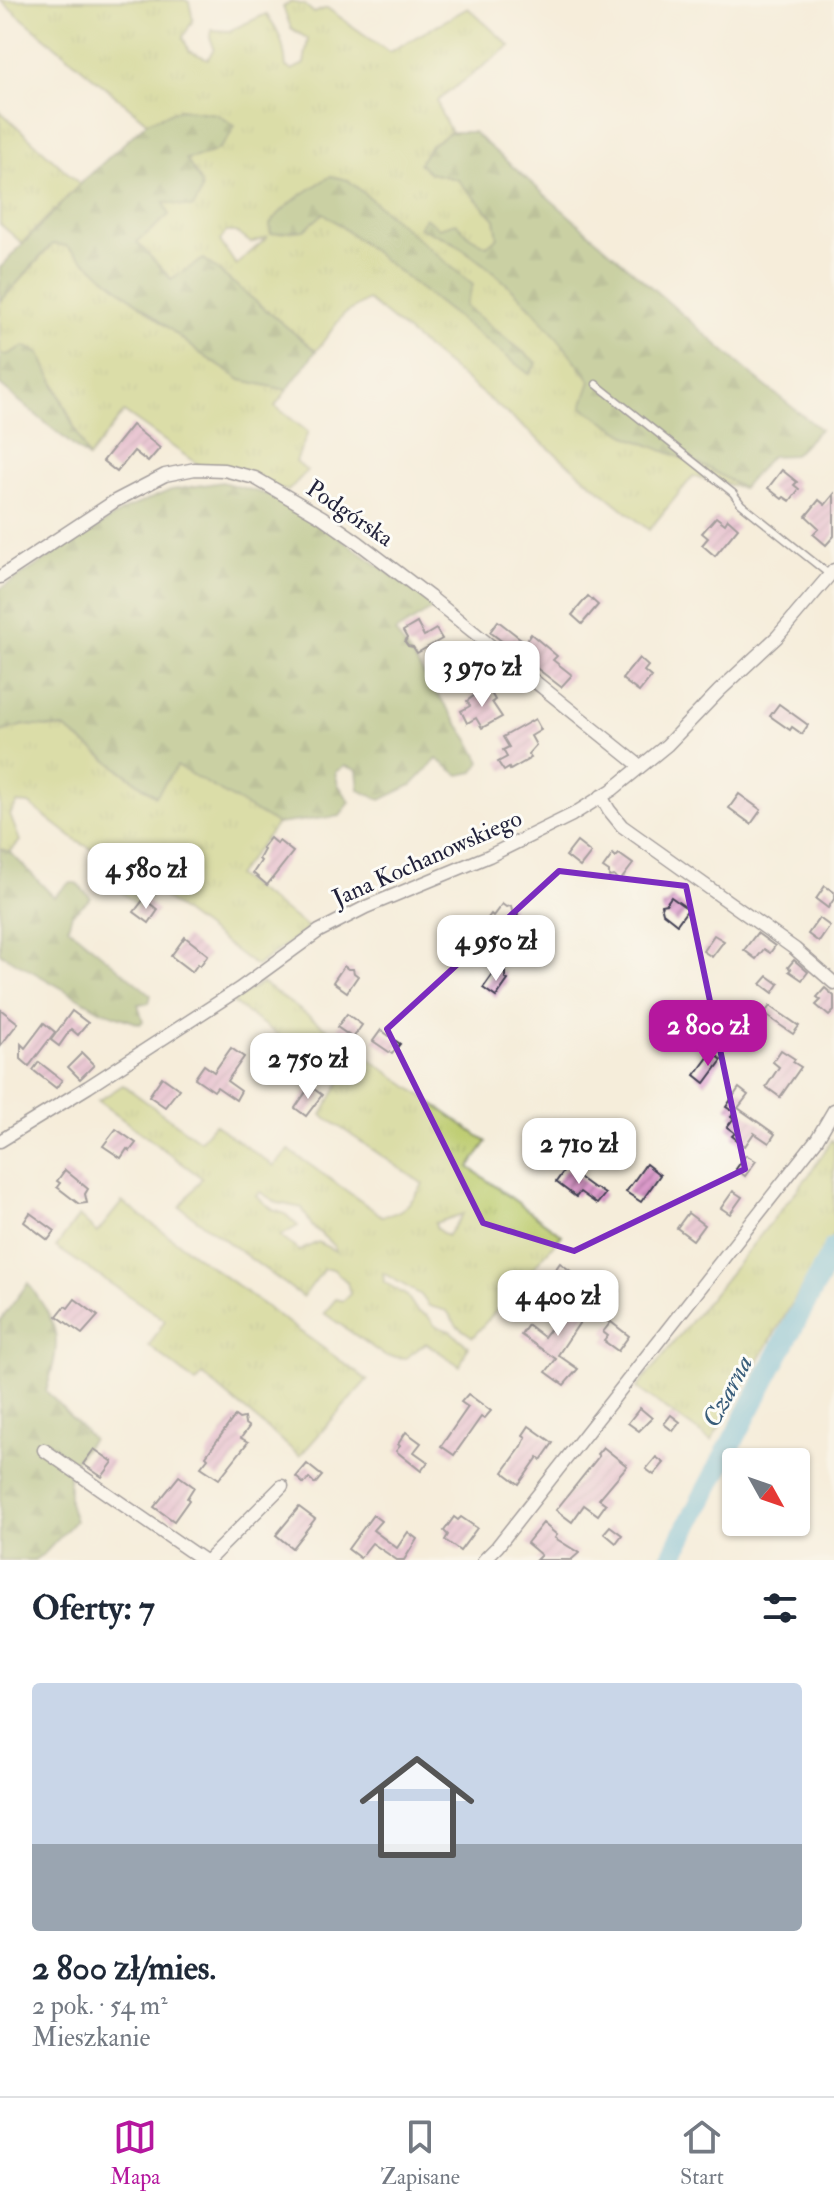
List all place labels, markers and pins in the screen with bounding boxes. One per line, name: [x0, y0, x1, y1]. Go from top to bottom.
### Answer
pin: 3 970 zł: [399, 641, 565, 709]
pin: 4 580 zł: [63, 843, 229, 911]
pin: 4 950 zł: [413, 915, 579, 983]
pin: 2 800 zł: [625, 1000, 791, 1068]
pin: 2 750 zł: [225, 1033, 391, 1101]
pin: 2 710 zł: [496, 1118, 662, 1186]
pin: 4 400 zł: [475, 1270, 641, 1338]

